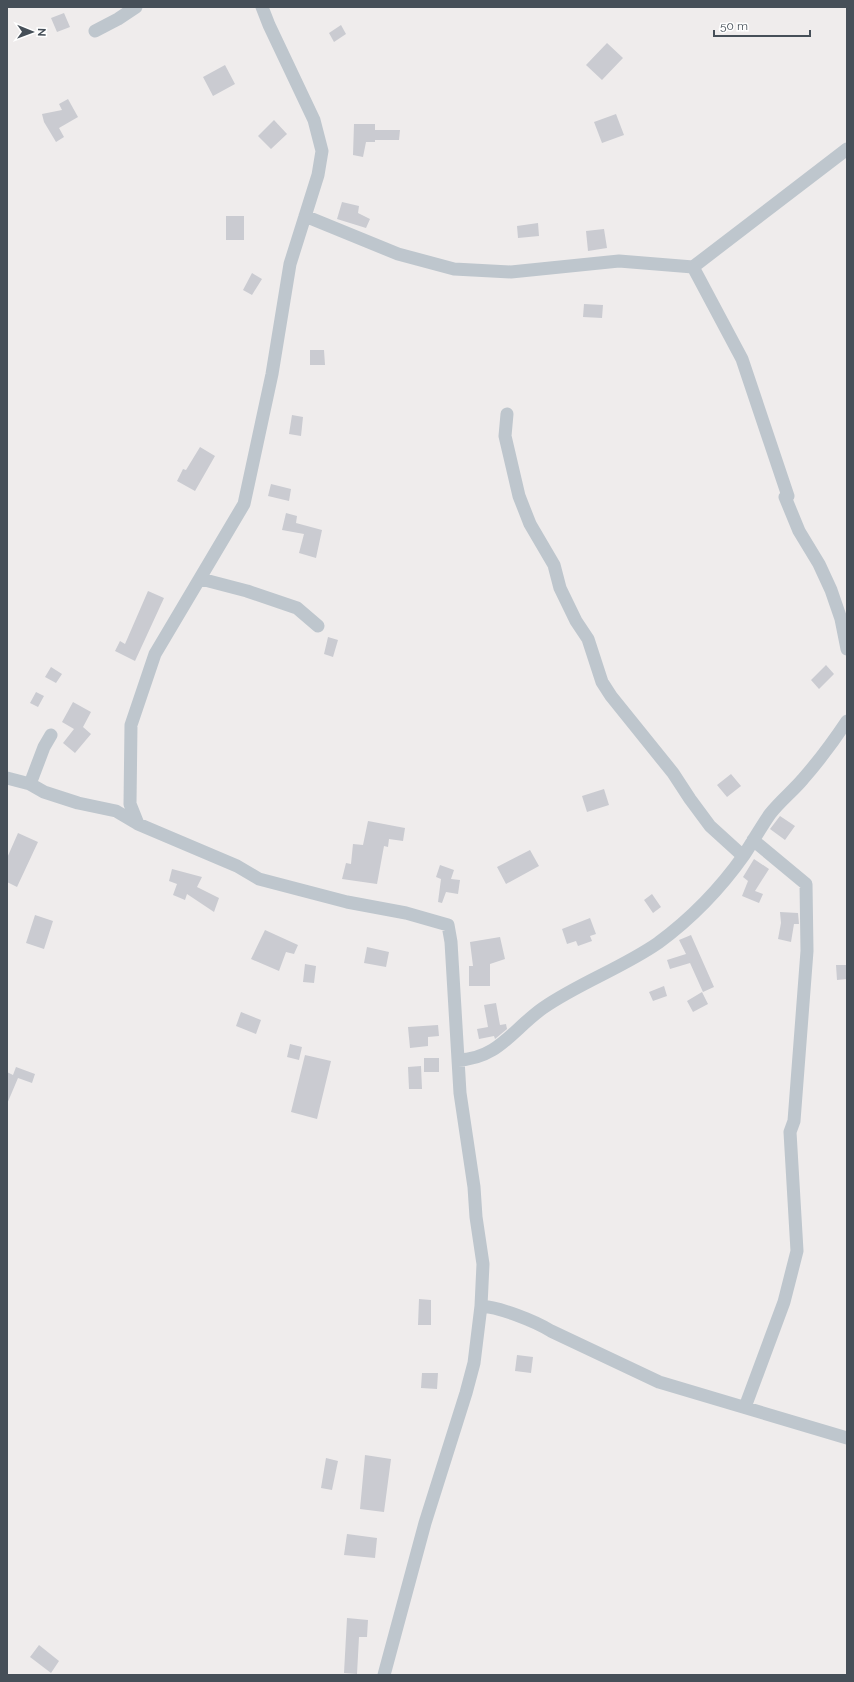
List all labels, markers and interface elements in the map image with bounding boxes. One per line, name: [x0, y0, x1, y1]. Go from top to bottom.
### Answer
north arrow: [12, 12, 52, 52]
scale bar: [714, 12, 810, 38]
text: 50 m: [720, 19, 748, 33]
text: N: [35, 28, 48, 36]

